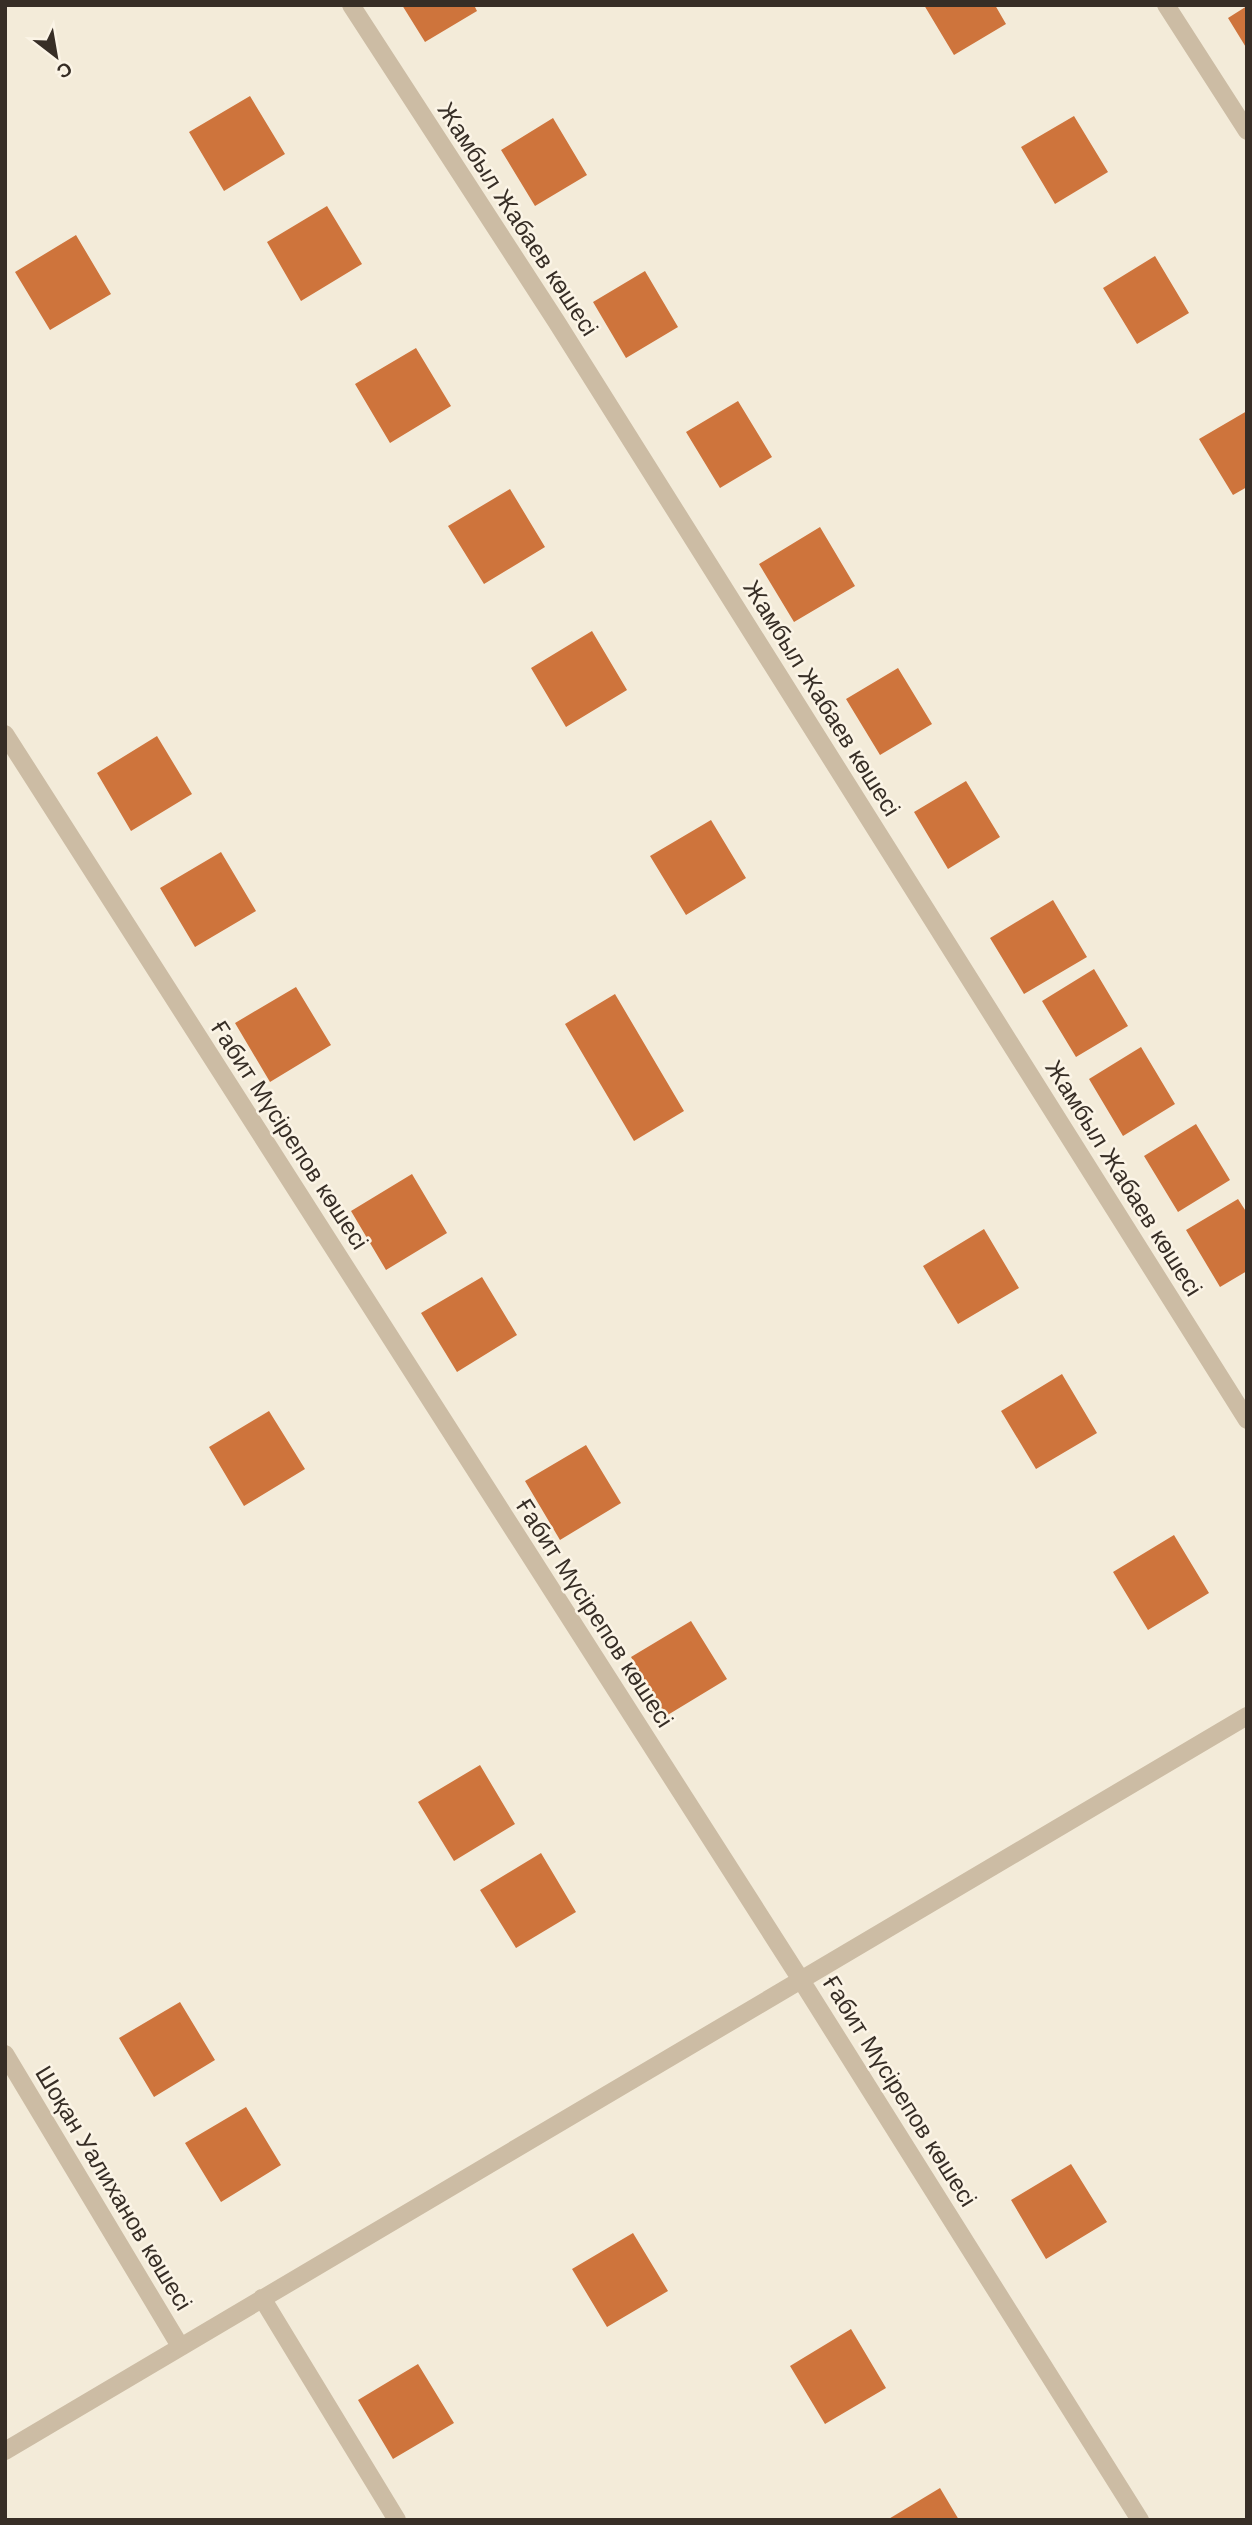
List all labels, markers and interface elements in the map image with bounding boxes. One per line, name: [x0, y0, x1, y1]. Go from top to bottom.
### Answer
north arrow: [21, 21, 91, 91]
text: С: [53, 58, 76, 83]
street label: Жамбыл Жабаев көшесі: [432, 97, 604, 341]
street label: Жамбыл Жабаев көшесі: [738, 575, 906, 821]
street label: Ғабит Мүсірепов көшесі: [206, 1015, 374, 1254]
street label: Жамбыл Жабаев көшесі: [1040, 1055, 1208, 1301]
street label: Ғабит Мүсірепов көшесі: [511, 1493, 679, 1732]
street label: Ғабит Мүсірепов көшесі: [817, 1970, 982, 2211]
street label: Шоқан Уалиханов көшесі: [30, 2061, 198, 2315]

